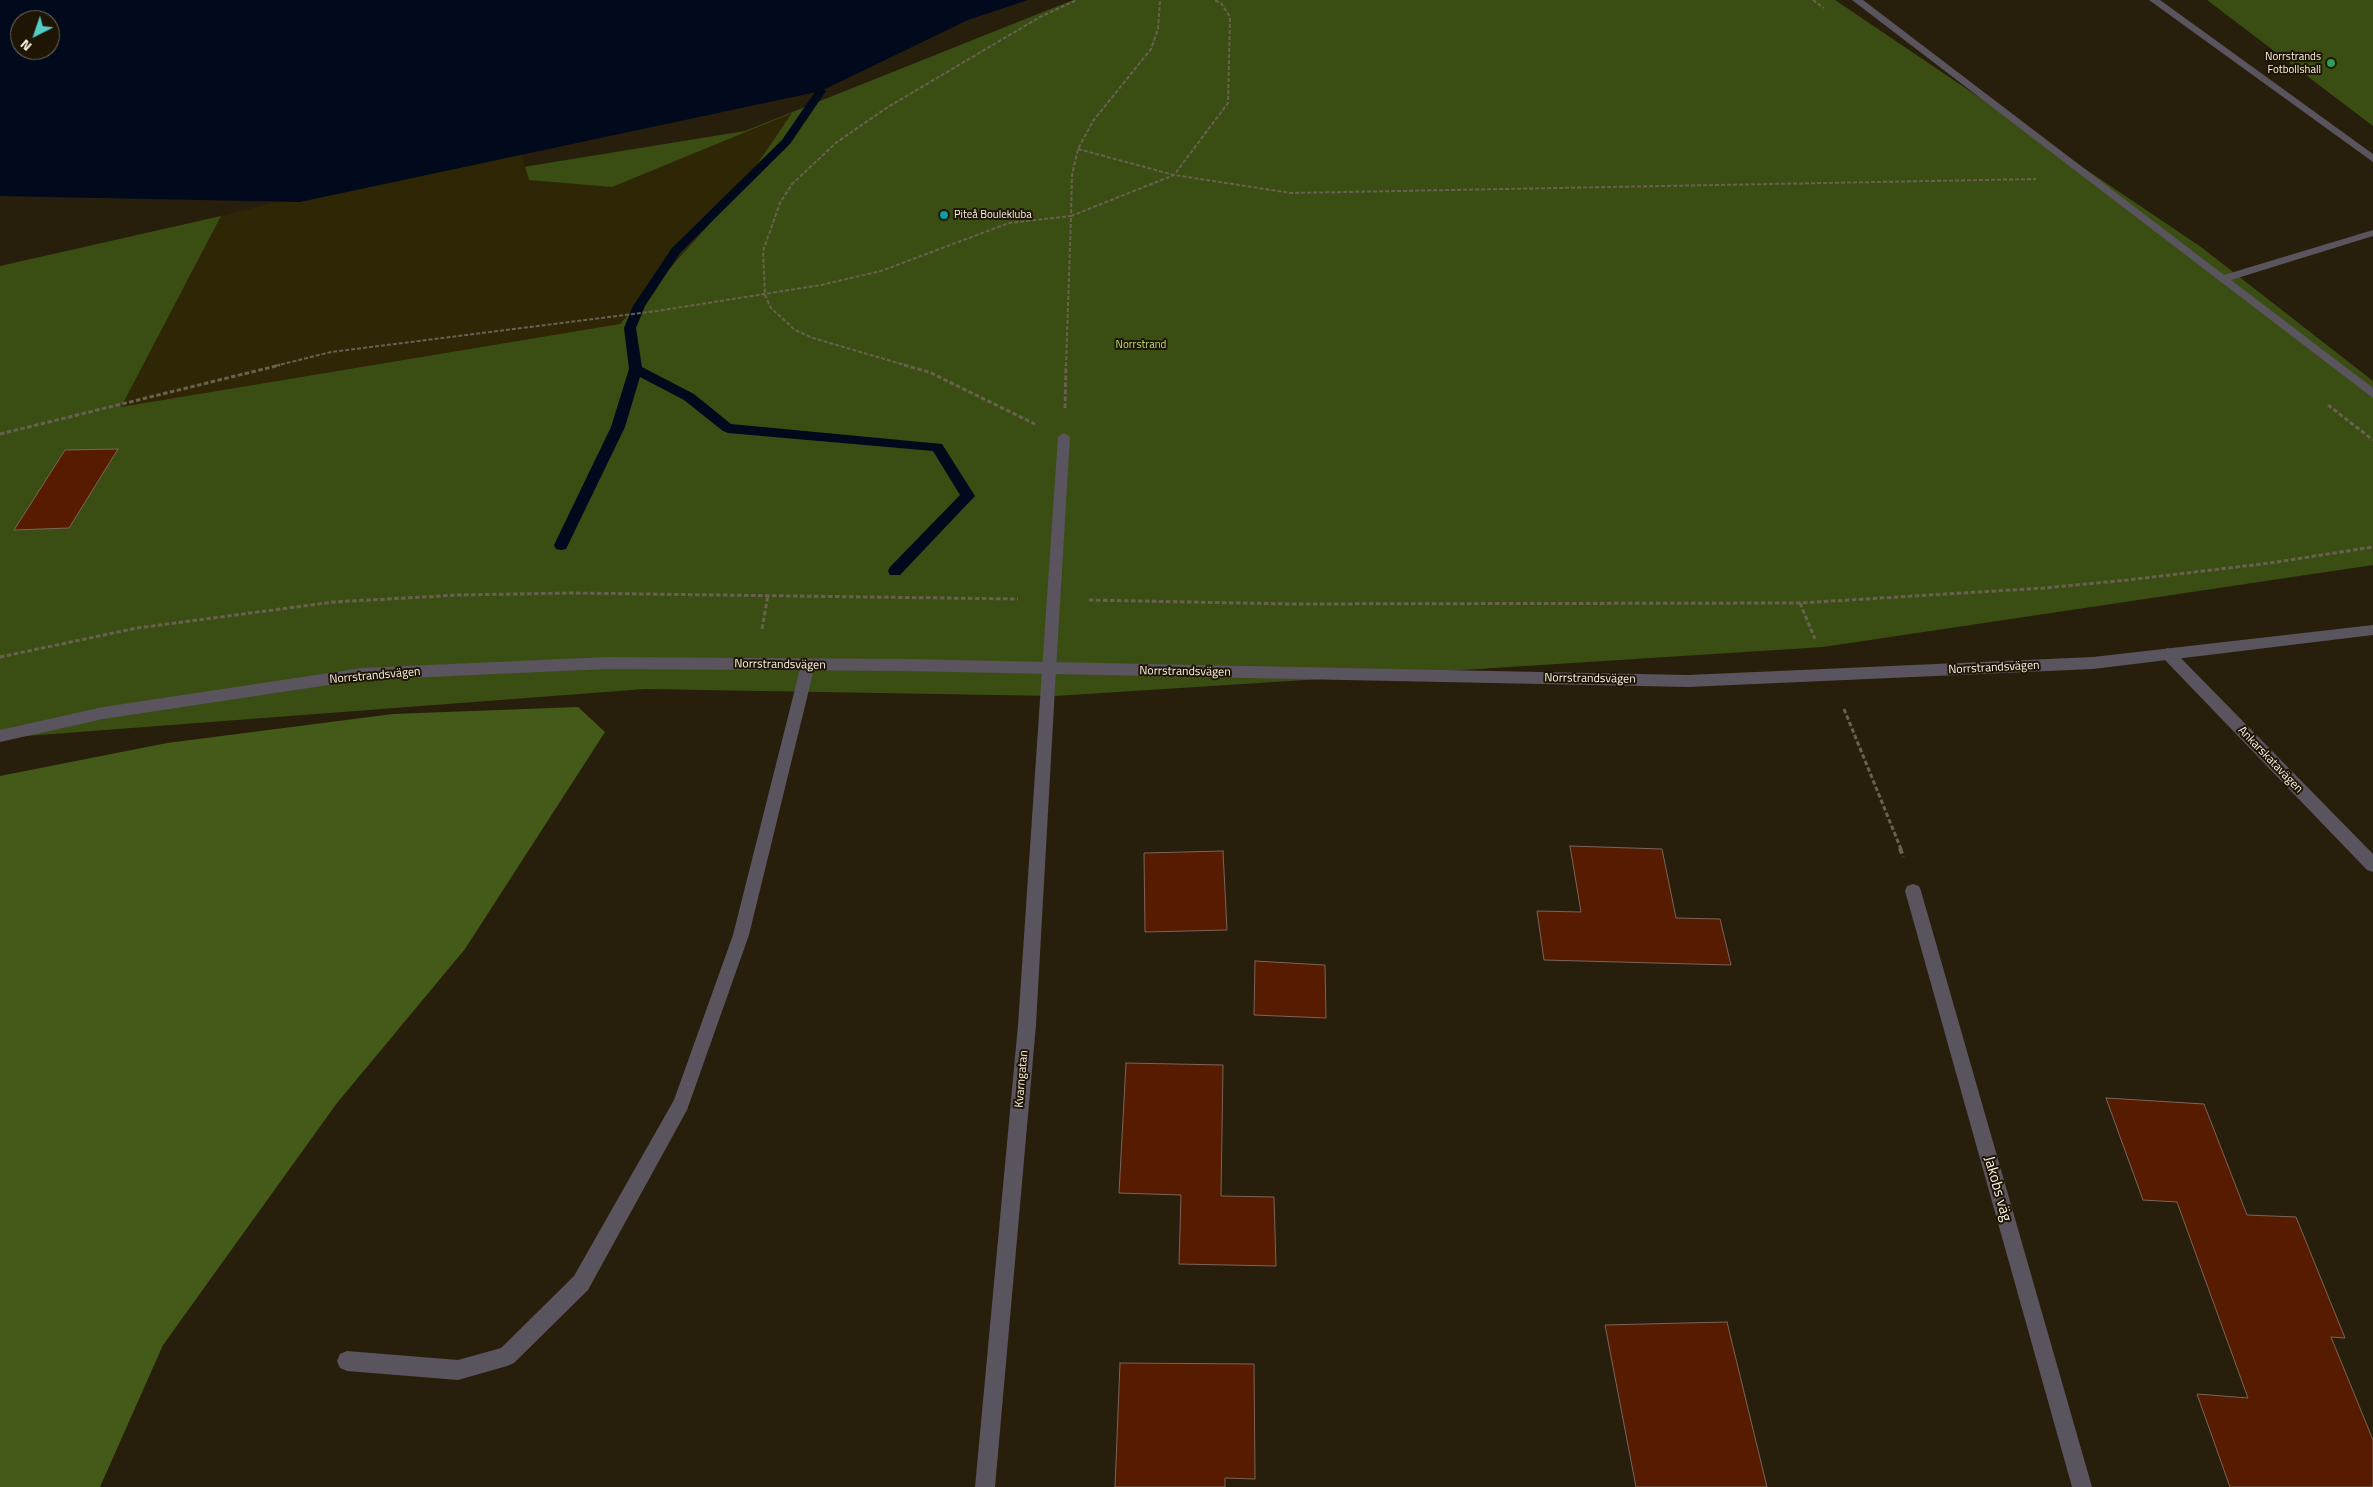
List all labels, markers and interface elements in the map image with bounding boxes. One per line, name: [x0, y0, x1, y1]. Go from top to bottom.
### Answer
north arrow: [10, 10, 60, 60]
text: N: [15, 35, 36, 57]
place label: Norrstrands Fotbollshall: [2265, 50, 2321, 76]
marker: Norrstrands Fotbollshall: [2325, 57, 2337, 69]
place label: Piteå Boulekluba: [954, 208, 1032, 222]
marker: Piteå Boulekluba: [938, 209, 950, 221]
park label: Norrstrand: [1116, 338, 1166, 352]
street label: Norrstrandsvägen: [734, 657, 826, 673]
street label: Norrstrandsvägen: [1948, 658, 2040, 678]
street label: Norrstrandsvägen: [1139, 664, 1231, 680]
street label: Norrstrandsvägen: [329, 665, 421, 687]
street label: Norrstrandsvägen: [1544, 671, 1636, 687]
street label: Ankarskatavägen: [2234, 724, 2306, 796]
street label: Kvarngatan: [1012, 1050, 1032, 1108]
street label: Jakobs väg: [1979, 1154, 2015, 1224]

